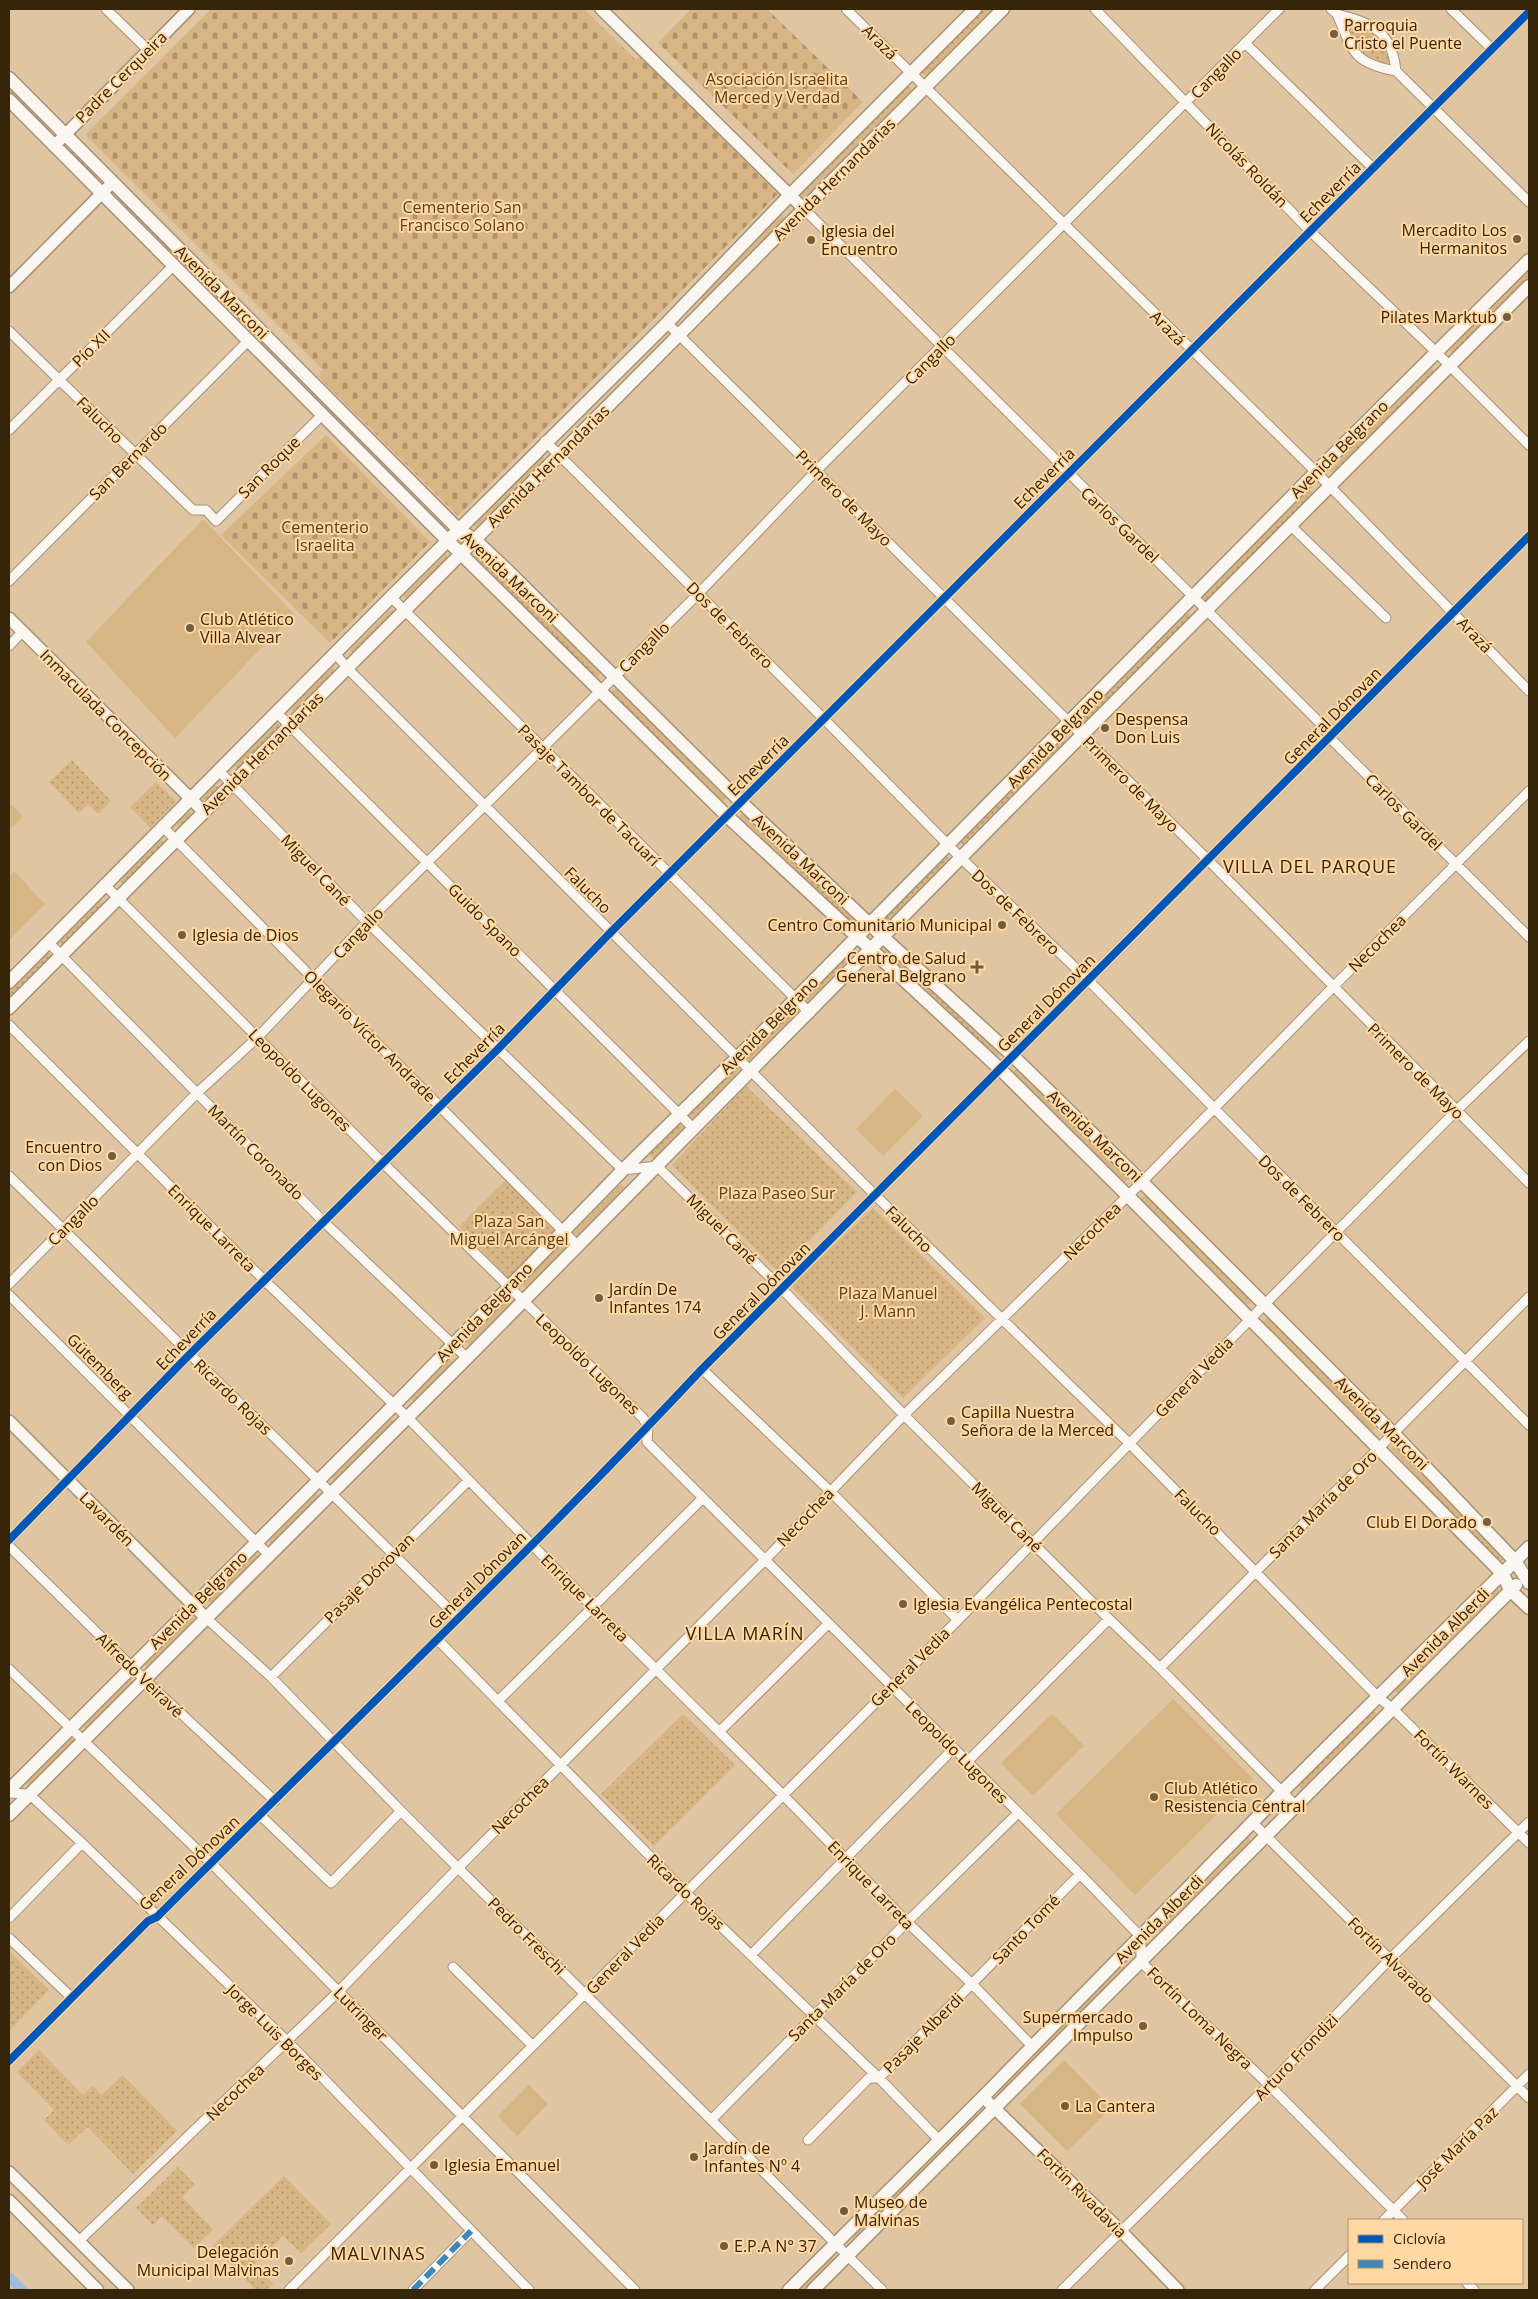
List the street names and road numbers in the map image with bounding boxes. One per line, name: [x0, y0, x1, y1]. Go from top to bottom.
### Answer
street label: Arazá: [857, 19, 903, 65]
street label: Padre Cerqueira: [70, 26, 172, 128]
street label: Cangallo: [1186, 43, 1246, 103]
street label: Avenida Hernandarias: [768, 113, 900, 245]
street label: Nicolás Roldán: [1201, 118, 1293, 212]
street label: Echeverría: [1295, 157, 1365, 227]
street label: Avenida Marconi: [170, 240, 274, 344]
street label: Arazá: [1145, 305, 1191, 351]
street label: Pío XII: [67, 324, 115, 372]
street label: Cangallo: [900, 329, 960, 389]
street label: Falucho: [72, 392, 128, 448]
street label: Avenida Belgrano: [1285, 395, 1393, 503]
street label: Avenida Hernandarias: [482, 400, 614, 532]
street label: San Bernardo: [84, 417, 172, 505]
street label: San Roque: [233, 431, 305, 503]
street label: Echeverría: [1009, 443, 1079, 513]
street label: Primero de Mayo: [791, 445, 897, 551]
street label: Carlos Gardel: [1076, 482, 1164, 568]
street label: Avenida Marconi: [457, 526, 563, 628]
street label: Dos de Febrero: [682, 577, 778, 673]
street label: Arazá: [1453, 612, 1497, 658]
street label: Cangallo: [614, 617, 674, 677]
street label: Inmaculada Concepción: [35, 644, 177, 786]
street label: General Dónovan: [1278, 662, 1386, 770]
street label: Avenida Belgrano: [1002, 683, 1108, 793]
street label: Avenida Hernandarias: [196, 687, 328, 819]
street label: Pasaje Tambor de Tacuarí: [513, 719, 665, 871]
street label: Echeverría: [723, 730, 793, 800]
street label: Primero de Mayo: [1078, 731, 1184, 837]
street label: Carlos Gardel: [1361, 769, 1447, 855]
street label: Avenida Marconi: [748, 808, 854, 910]
street label: Miguel Cané: [276, 829, 356, 911]
street label: Falucho: [560, 862, 616, 918]
street label: Dos de Febrero: [967, 864, 1065, 960]
street label: Guido Spano: [443, 878, 527, 962]
street label: Cangallo: [328, 902, 388, 964]
street label: Necochea: [1343, 909, 1411, 977]
street label: General Dónovan: [992, 949, 1100, 1057]
street label: Olegario Víctor Andrade: [299, 965, 441, 1107]
street label: Avenida Belgrano: [715, 971, 823, 1079]
street label: Echeverría: [439, 1018, 509, 1088]
street label: Primero de Mayo: [1363, 1018, 1469, 1124]
street label: Leopoldo Lugones: [244, 1024, 356, 1136]
street label: Avenida Marconi: [1042, 1085, 1148, 1187]
street label: Martín Coronado: [203, 1099, 309, 1205]
street label: Dos de Febrero: [1254, 1150, 1350, 1246]
street label: Enrique Larreta: [163, 1179, 261, 1277]
street label: Miguel Cané: [682, 1189, 762, 1269]
street label: Cangallo: [43, 1190, 103, 1250]
street label: Necochea: [1058, 1197, 1126, 1265]
street label: Falucho: [881, 1201, 937, 1257]
street label: General Dónovan: [707, 1237, 815, 1345]
street label: Avenida Belgrano: [431, 1257, 537, 1367]
street label: Echeverría: [151, 1303, 221, 1375]
street label: Leopoldo Lugones: [531, 1309, 645, 1419]
street label: Gütemberg: [62, 1328, 138, 1404]
street label: General Vedia: [1150, 1332, 1238, 1422]
street label: Ricardo Rojas: [189, 1354, 277, 1440]
street label: Avenida Marconi: [1330, 1371, 1434, 1475]
street label: Santa María de Oro: [1264, 1445, 1382, 1563]
street label: Miguel Cané: [967, 1477, 1047, 1557]
street label: Necochea: [771, 1483, 839, 1551]
street label: Falucho: [1170, 1484, 1226, 1540]
street label: Lavardén: [75, 1487, 139, 1551]
street label: General Dónovan: [423, 1526, 531, 1634]
street label: Pasaje Dónovan: [319, 1528, 419, 1628]
street label: Avenida Belgrano: [144, 1546, 252, 1654]
street label: Enrique Larreta: [536, 1549, 634, 1647]
street label: Avenida Alberdi: [1396, 1583, 1494, 1681]
street label: General Vedia: [865, 1622, 955, 1712]
street label: Alfredo Veiravé: [91, 1628, 189, 1722]
street label: Leopoldo Lugones: [901, 1696, 1013, 1808]
street label: Fortín Warnes: [1409, 1724, 1499, 1814]
street label: Necochea: [486, 1771, 554, 1839]
street label: General Dónovan: [134, 1810, 244, 1916]
street label: Enrique Larreta: [823, 1836, 919, 1934]
street label: Ricardo Rojas: [642, 1849, 730, 1935]
street label: Avenida Alberdi: [1110, 1870, 1208, 1968]
street label: Santo Tomé: [987, 1889, 1065, 1969]
street label: Pedro Freschi: [483, 1892, 571, 1980]
street label: General Vedia: [581, 1909, 669, 1999]
street label: Fortín Alvarado: [1343, 1912, 1439, 2008]
street label: Santa María de Oro: [783, 1928, 901, 2046]
street label: Fortín Loma Negra: [1142, 1962, 1258, 2074]
street label: Jorge Luis Borges: [221, 1978, 328, 2085]
street label: Lutringer: [329, 1982, 393, 2046]
street label: Pasaje Alberdi: [878, 1988, 968, 2078]
street label: Arturo Frondizi: [1249, 2009, 1343, 2105]
street label: Necochea: [201, 2058, 269, 2126]
street label: José María Paz: [1410, 2101, 1503, 2194]
street label: Fortín Rivadavia: [1032, 2143, 1132, 2243]

